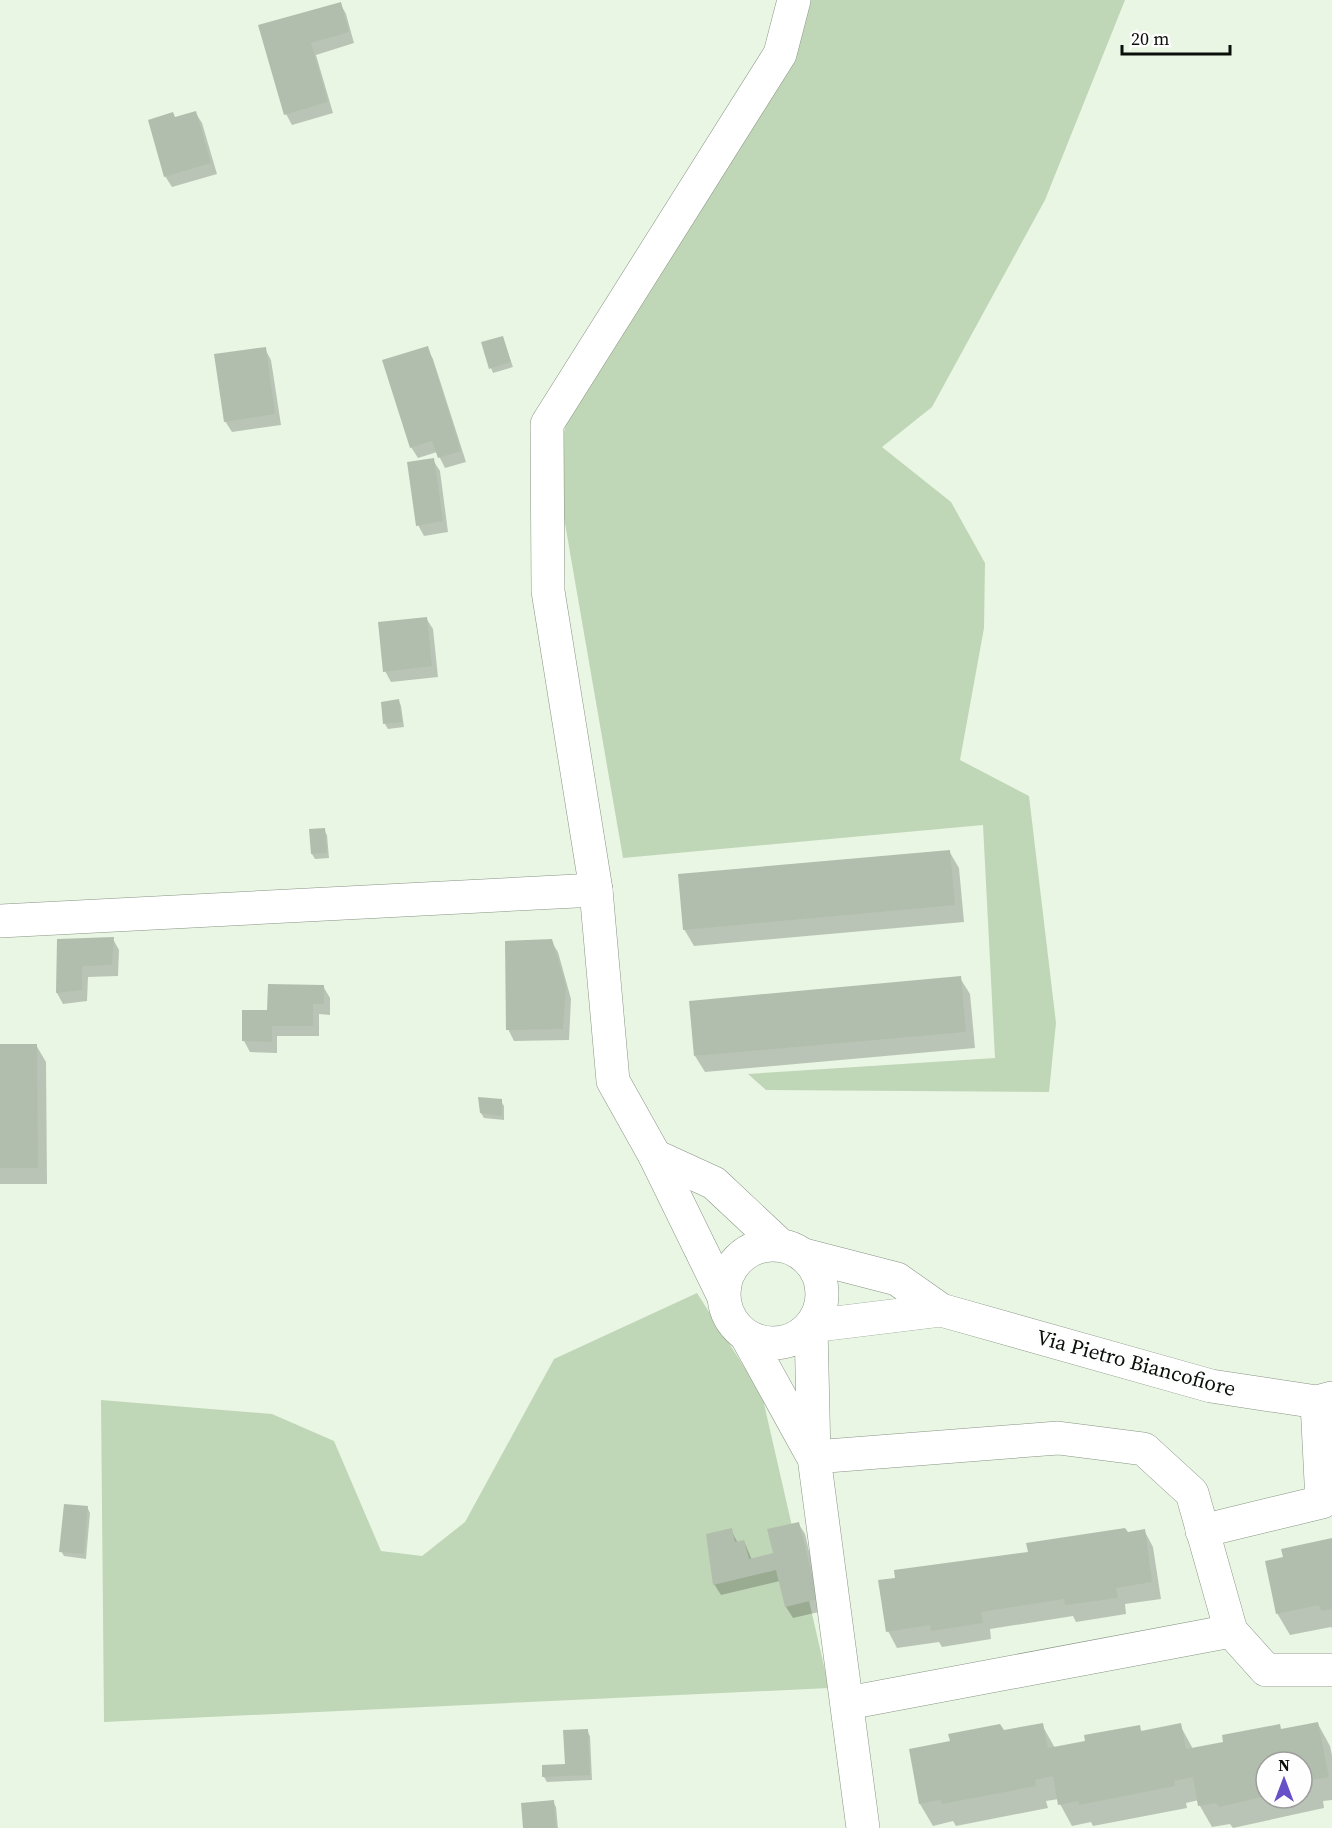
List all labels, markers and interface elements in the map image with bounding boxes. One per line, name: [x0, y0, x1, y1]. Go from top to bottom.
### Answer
scale bar: [1122, 18, 1230, 56]
text: 20 m: [1131, 26, 1169, 51]
street label: Via Pietro Biancofiore: [1033, 1322, 1239, 1403]
north arrow: [1254, 1750, 1314, 1810]
text: N: [1278, 1754, 1290, 1776]

